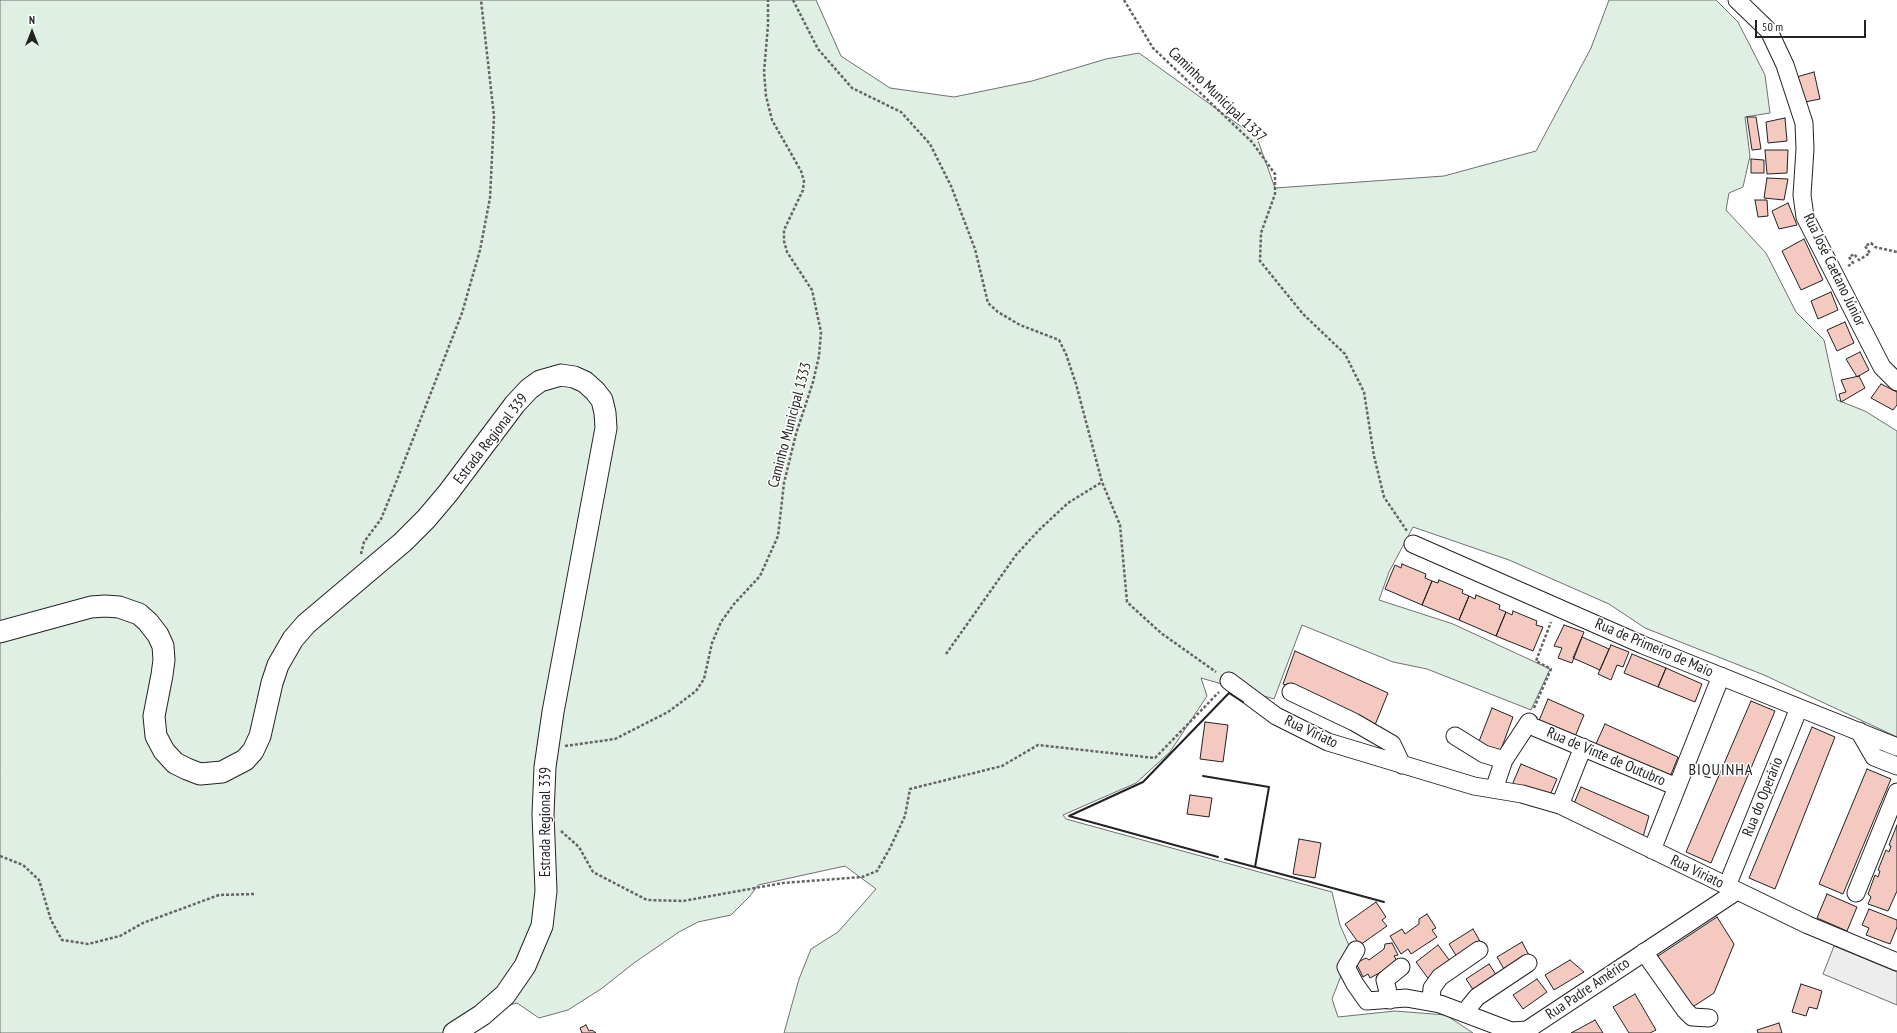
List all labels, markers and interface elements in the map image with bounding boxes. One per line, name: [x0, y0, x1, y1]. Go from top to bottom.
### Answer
north arrow: [12, 12, 52, 52]
scale bar: [1757, 12, 1868, 38]
text: N: [29, 13, 35, 27]
text: 50 m: [1762, 19, 1783, 34]
street label: Caminho Municipal 1337: [1164, 44, 1270, 146]
street label: Rua José Caetano Júnior: [1799, 211, 1869, 329]
street label: Caminho Municipal 1333: [765, 360, 815, 490]
street label: Estrada Regional 339: [450, 390, 532, 488]
street label: Rua de Primeiro de Maio: [1592, 615, 1716, 681]
street label: Rua Viriato: [1281, 712, 1341, 752]
street label: Rua de Vinte de Outubro: [1544, 724, 1668, 790]
street label: Rua do Operário: [1739, 755, 1787, 839]
district label: BIQUINHA: [1689, 760, 1753, 780]
street label: Estrada Regional 339: [537, 767, 555, 877]
street label: Rua Viriato: [1667, 851, 1727, 893]
street label: Rua Padre Américo: [1543, 954, 1633, 1024]

